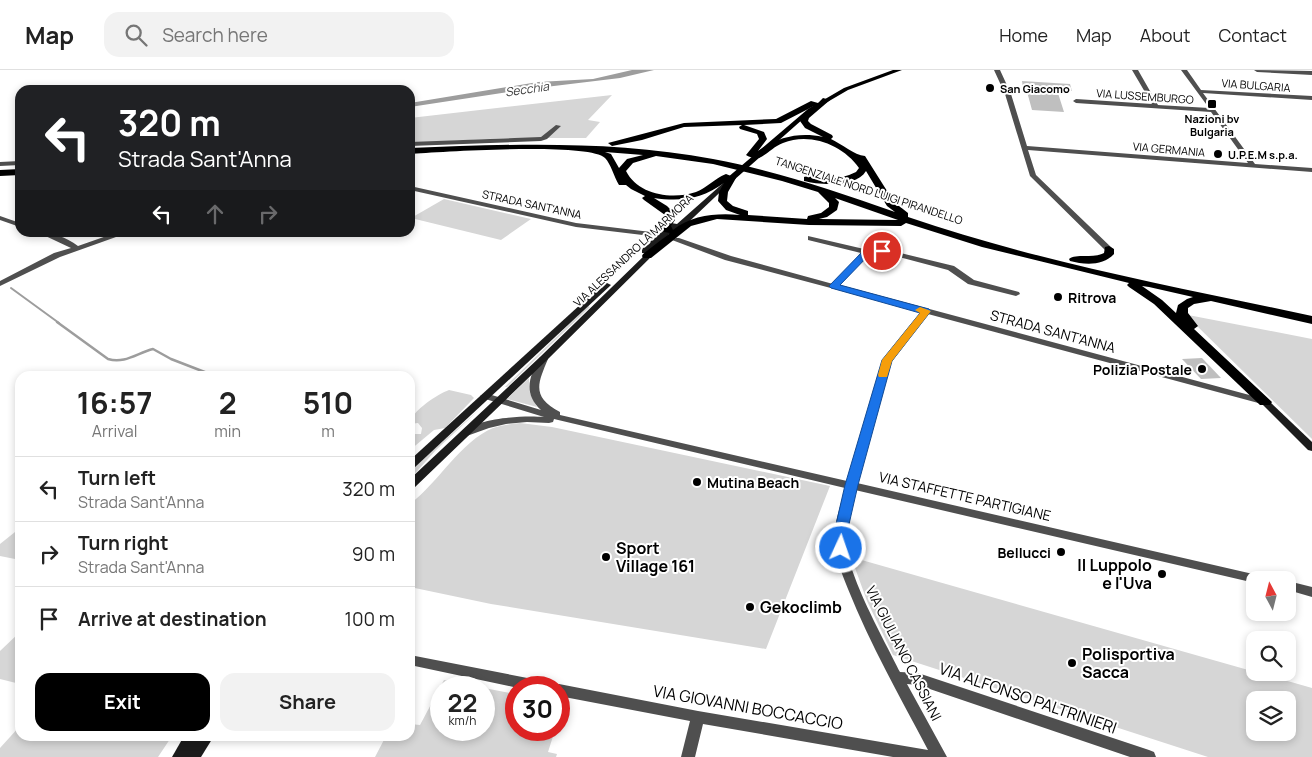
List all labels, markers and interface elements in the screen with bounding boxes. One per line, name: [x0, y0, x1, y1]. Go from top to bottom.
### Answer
search box: [104, 12, 454, 57]
text: Map: [25, 18, 74, 51]
icon: search: [122, 21, 150, 49]
text: Search here: [162, 22, 268, 48]
text: Home: [999, 23, 1048, 47]
text: Map: [1076, 23, 1112, 47]
text: About: [1140, 23, 1190, 47]
text: Contact: [1218, 23, 1287, 47]
street label: VIA BULGARIA: [1221, 75, 1291, 95]
water label: Secchia: [504, 77, 551, 100]
place label: San Giacomo: [1000, 81, 1070, 96]
marker: San Giacomo: [984, 82, 996, 94]
street label: VIA LUSSEMBURGO: [1096, 85, 1194, 107]
marker: Nazioni bv Bulgaria: [1206, 98, 1218, 110]
text: 320 m: [118, 99, 221, 147]
icon: left: [35, 105, 100, 170]
place label: Nazioni bv Bulgaria: [1185, 111, 1239, 139]
street label: VIA GERMANIA: [1132, 138, 1206, 160]
text: Strada Sant'Anna: [118, 144, 292, 174]
place label: U.P.E.M s.p.a.: [1228, 147, 1298, 162]
marker: U.P.E.M s.p.a.: [1212, 148, 1224, 160]
street label: TANGENZIALE NORD LUIGI PIRANDELLO: [773, 153, 965, 228]
street label: STRADA SANT'ANNA: [481, 186, 583, 222]
street label: VIA ALESSANDRO LA MARMORA: [570, 190, 696, 310]
icon: left: [148, 200, 176, 228]
icon: ahead: [201, 200, 229, 228]
icon: right: [254, 200, 282, 228]
pin: [861, 230, 903, 272]
icon: arrive: [868, 237, 896, 265]
place label: Ritrova: [1068, 288, 1116, 307]
marker: Ritrova: [1052, 291, 1064, 303]
street label: STRADA SANT'ANNA: [988, 305, 1118, 357]
place label: Polizia Postale: [1093, 360, 1192, 379]
marker: Polizia Postale: [1196, 363, 1208, 375]
text: 16:57: [77, 382, 152, 423]
text: 2: [219, 382, 237, 423]
text: 510: [303, 382, 353, 423]
text: Arrival: [92, 420, 137, 442]
text: min: [214, 420, 241, 442]
text: m: [321, 420, 335, 442]
text: Turn left: [78, 465, 156, 491]
street label: VIA STAFFETTE PARTIGIANE: [877, 467, 1053, 525]
place label: Mutina Beach: [707, 473, 799, 492]
icon: left: [35, 475, 63, 503]
text: 320 m: [342, 476, 395, 502]
marker: Mutina Beach: [691, 476, 703, 488]
text: Strada Sant'Anna: [78, 491, 204, 513]
position arrow: [814, 521, 866, 573]
text: Turn right: [78, 530, 168, 556]
place label: Sport Village 161: [616, 537, 695, 577]
icon: right: [35, 540, 63, 568]
text: 90 m: [352, 541, 395, 567]
place label: Bellucci: [998, 543, 1051, 562]
marker: Bellucci: [1055, 546, 1067, 558]
marker: Sport Village 161: [600, 551, 612, 563]
place label: Il Luppolo e l'Uva: [1077, 554, 1152, 594]
text: Strada Sant'Anna: [78, 556, 204, 578]
marker: Il Luppolo e l'Uva: [1156, 568, 1168, 580]
north arrow: [1246, 571, 1296, 621]
map controls: [1246, 571, 1296, 741]
street label: VIA GIULIANO CASSIANI: [862, 582, 946, 724]
place label: Gekoclimb: [760, 596, 842, 618]
marker: Gekoclimb: [744, 601, 756, 613]
icon: arrive: [35, 605, 63, 633]
text: Arrive at destination: [78, 606, 267, 632]
text: 100 m: [344, 606, 395, 632]
button: search: [1246, 631, 1296, 681]
place label: Polisportiva Sacca: [1082, 643, 1175, 683]
street label: VIA ALFONSO PALTRINIERI: [936, 657, 1120, 739]
marker: Polisportiva Sacca: [1066, 657, 1078, 669]
button: Exit: [35, 673, 210, 731]
button: Share: [220, 673, 395, 731]
speed limit sign: 30: [505, 676, 570, 741]
street label: VIA GIOVANNI BOCCACCIO: [651, 679, 845, 735]
text: 22: [448, 685, 477, 720]
button: layers: [1246, 691, 1296, 741]
text: km/h: [449, 712, 476, 729]

